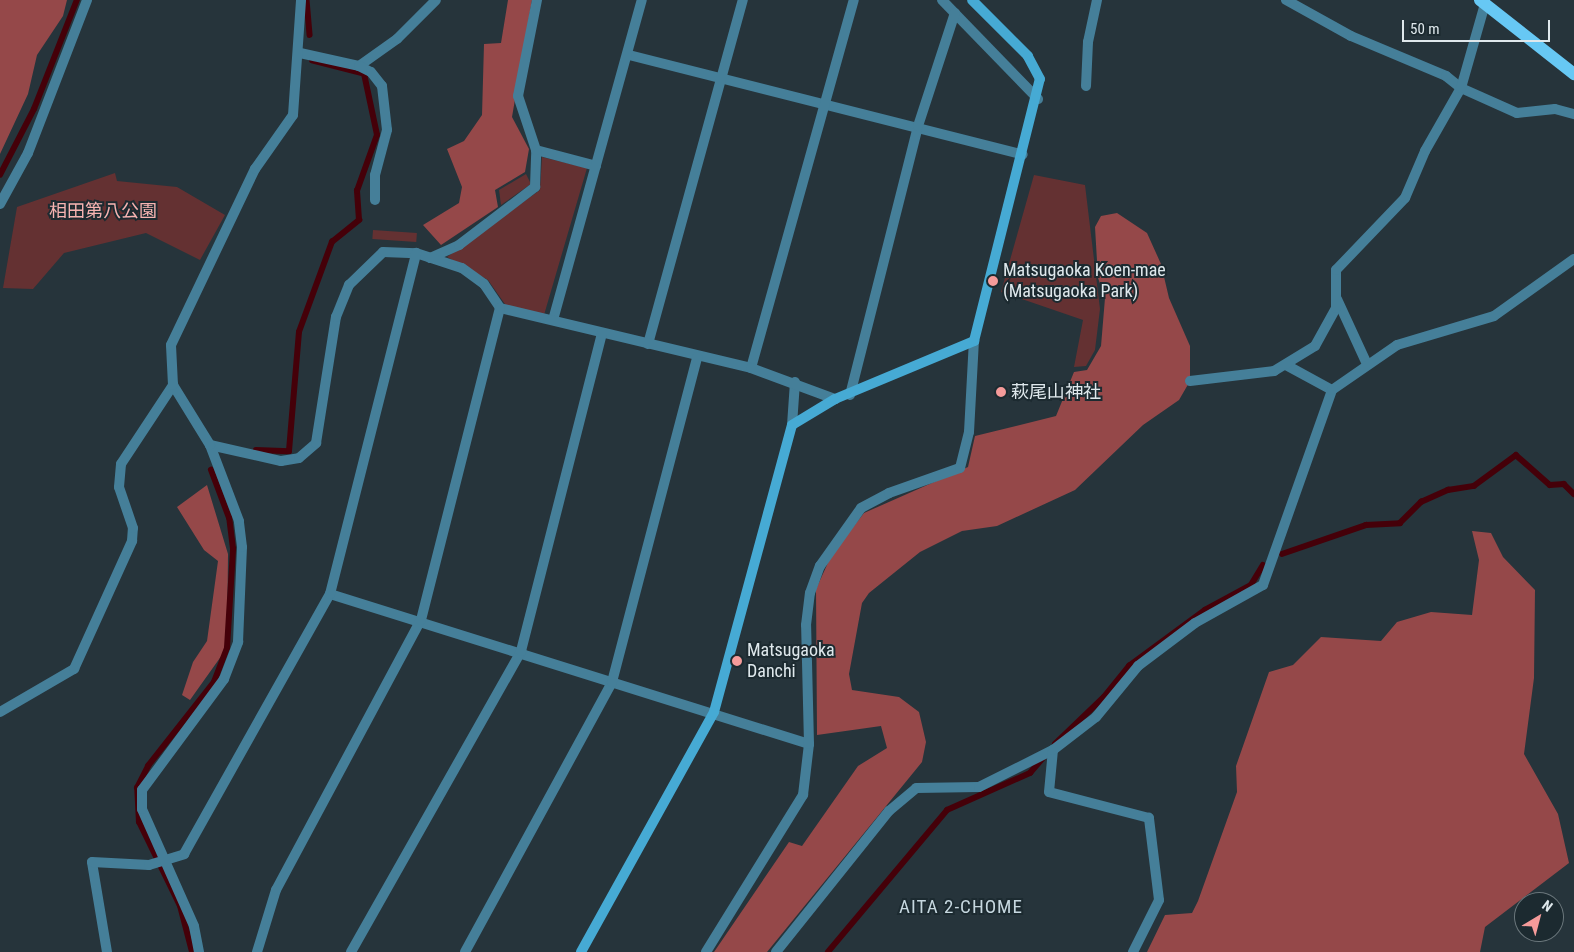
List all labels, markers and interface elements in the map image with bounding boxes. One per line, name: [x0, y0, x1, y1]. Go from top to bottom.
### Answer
scale bar: [1404, 10, 1552, 42]
text: 50 m: [1410, 20, 1440, 38]
park label: 相田第八公園: [49, 200, 157, 222]
place label: Matsugaoka Koen-mae (Matsugaoka Park): [1003, 260, 1166, 302]
marker: Matsugaoka Koen-mae (Matsugaoka Park): [987, 275, 999, 287]
place label: 萩尾山神社: [1011, 381, 1101, 403]
marker: 萩尾山神社: [995, 386, 1007, 398]
place label: Matsugaoka Danchi: [747, 640, 835, 682]
marker: Matsugaoka Danchi: [731, 655, 743, 667]
north arrow: [1514, 892, 1564, 942]
district label: AITA 2-CHOME: [898, 896, 1024, 918]
text: N: [1539, 897, 1556, 915]

